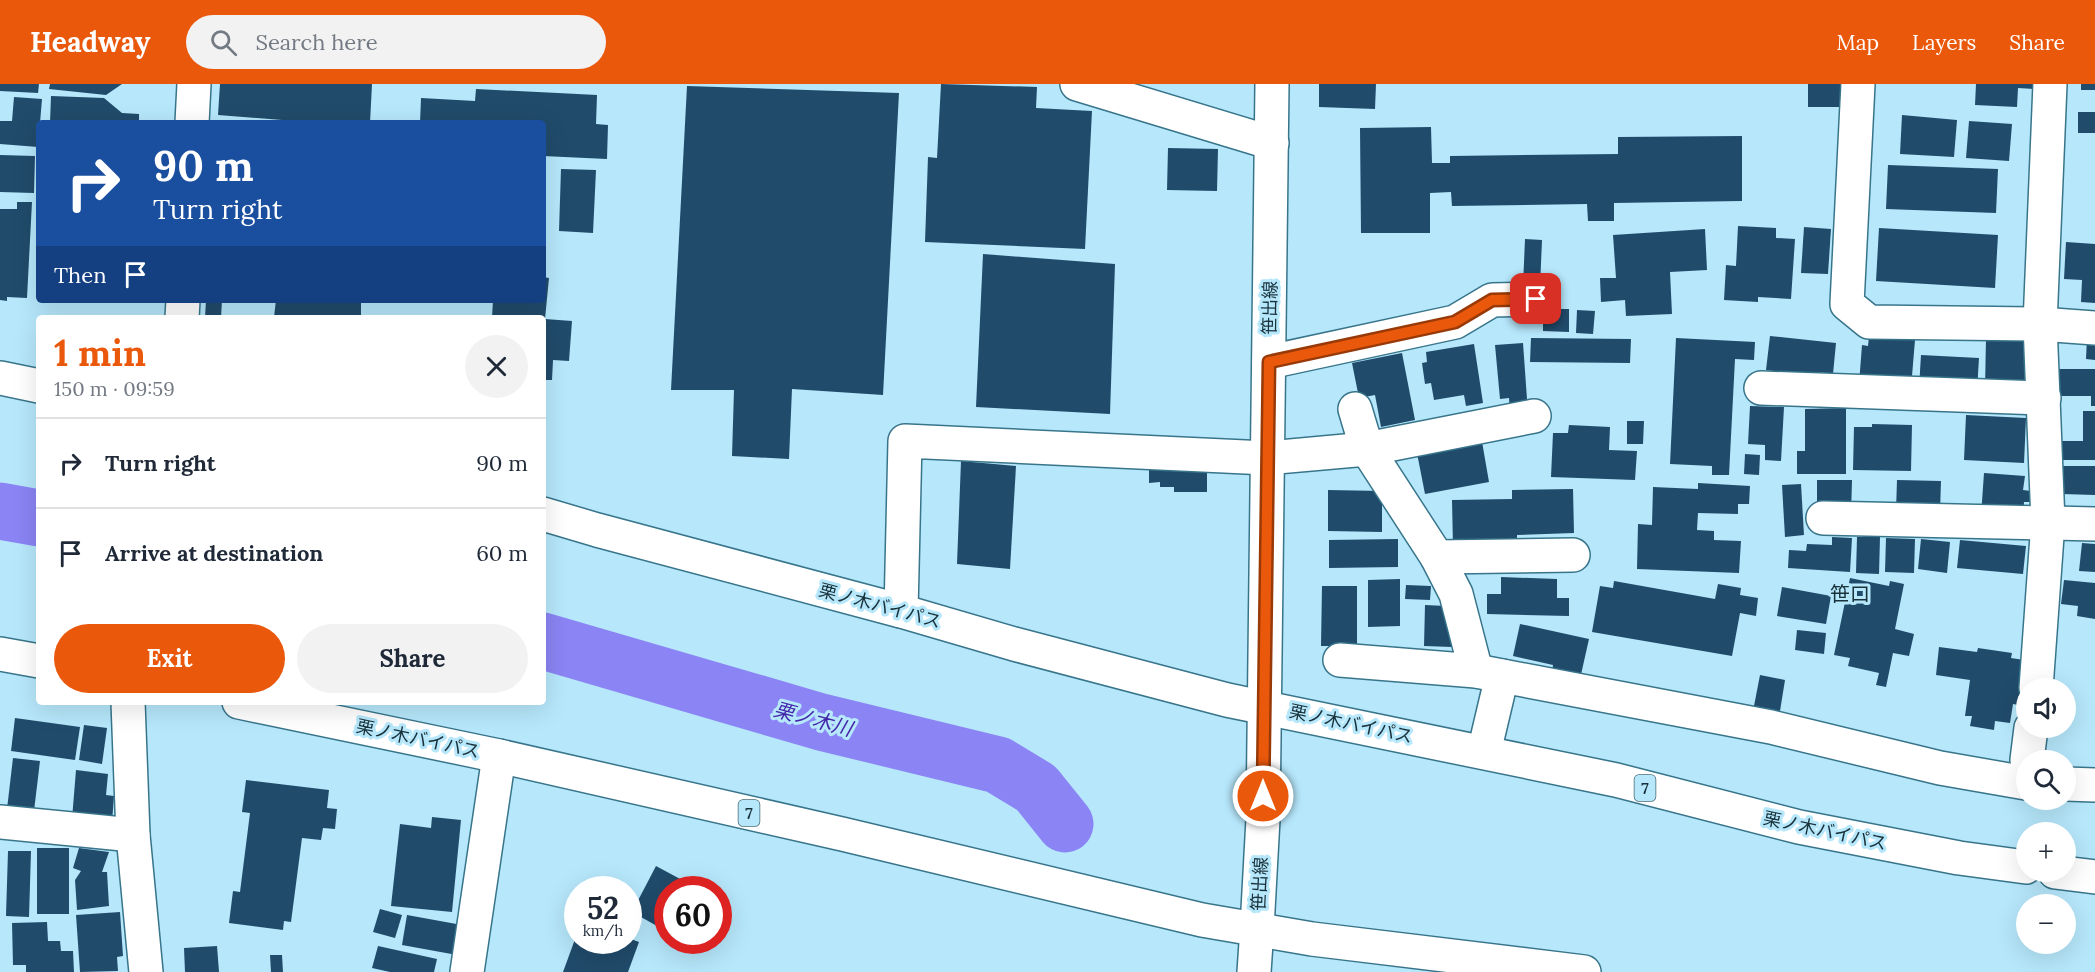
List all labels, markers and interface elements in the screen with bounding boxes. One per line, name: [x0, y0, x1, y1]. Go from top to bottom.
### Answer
search box: [186, 15, 606, 69]
text: Headway: [30, 24, 150, 60]
icon: search: [207, 26, 240, 59]
text: Search here: [255, 28, 378, 56]
text: Map: [1836, 29, 1879, 56]
text: Layers: [1912, 29, 1976, 56]
text: Share: [2009, 29, 2065, 56]
text: 90 m: [153, 139, 254, 193]
icon: right: [54, 144, 132, 222]
text: Turn right: [153, 192, 282, 226]
icon: arrive: [119, 258, 152, 291]
text: Then: [54, 261, 107, 289]
pin: [1510, 273, 1561, 324]
street label: 笹出線: [1258, 281, 1281, 335]
icon: arrive: [1519, 282, 1552, 315]
text: 1 min: [54, 330, 146, 376]
button: close: [465, 335, 528, 398]
text: 150 m · 09:59: [54, 376, 175, 401]
icon: right: [54, 447, 87, 480]
text: Turn right: [105, 449, 216, 477]
text: 90 m: [476, 449, 528, 477]
icon: arrive: [54, 537, 87, 570]
text: Arrive at destination: [105, 539, 323, 567]
text: 60 m: [476, 539, 528, 567]
street label: 栗ノ木バイパス: [816, 578, 944, 633]
district label: 笹口: [1830, 581, 1870, 606]
button: Exit: [54, 624, 285, 693]
button: Share: [297, 624, 528, 693]
map controls: [2016, 678, 2076, 954]
button: sound: [2016, 678, 2076, 738]
water label: 栗ノ木川: [771, 696, 857, 741]
street label: 栗ノ木バイパス: [1287, 699, 1415, 748]
street label: 栗ノ木バイパス: [354, 714, 482, 763]
button: search: [2016, 750, 2076, 810]
position arrow: [1231, 764, 1295, 828]
road number: 7: [1634, 775, 1656, 801]
road number: 7: [738, 800, 760, 826]
street label: 栗ノ木バイパス: [1761, 806, 1889, 855]
button: +: [2016, 822, 2076, 882]
street label: 笹出線: [1247, 856, 1272, 912]
speed limit sign: 60: [654, 876, 732, 954]
text: 52: [587, 889, 619, 927]
button: −: [2016, 894, 2076, 954]
text: km/h: [583, 921, 623, 940]

